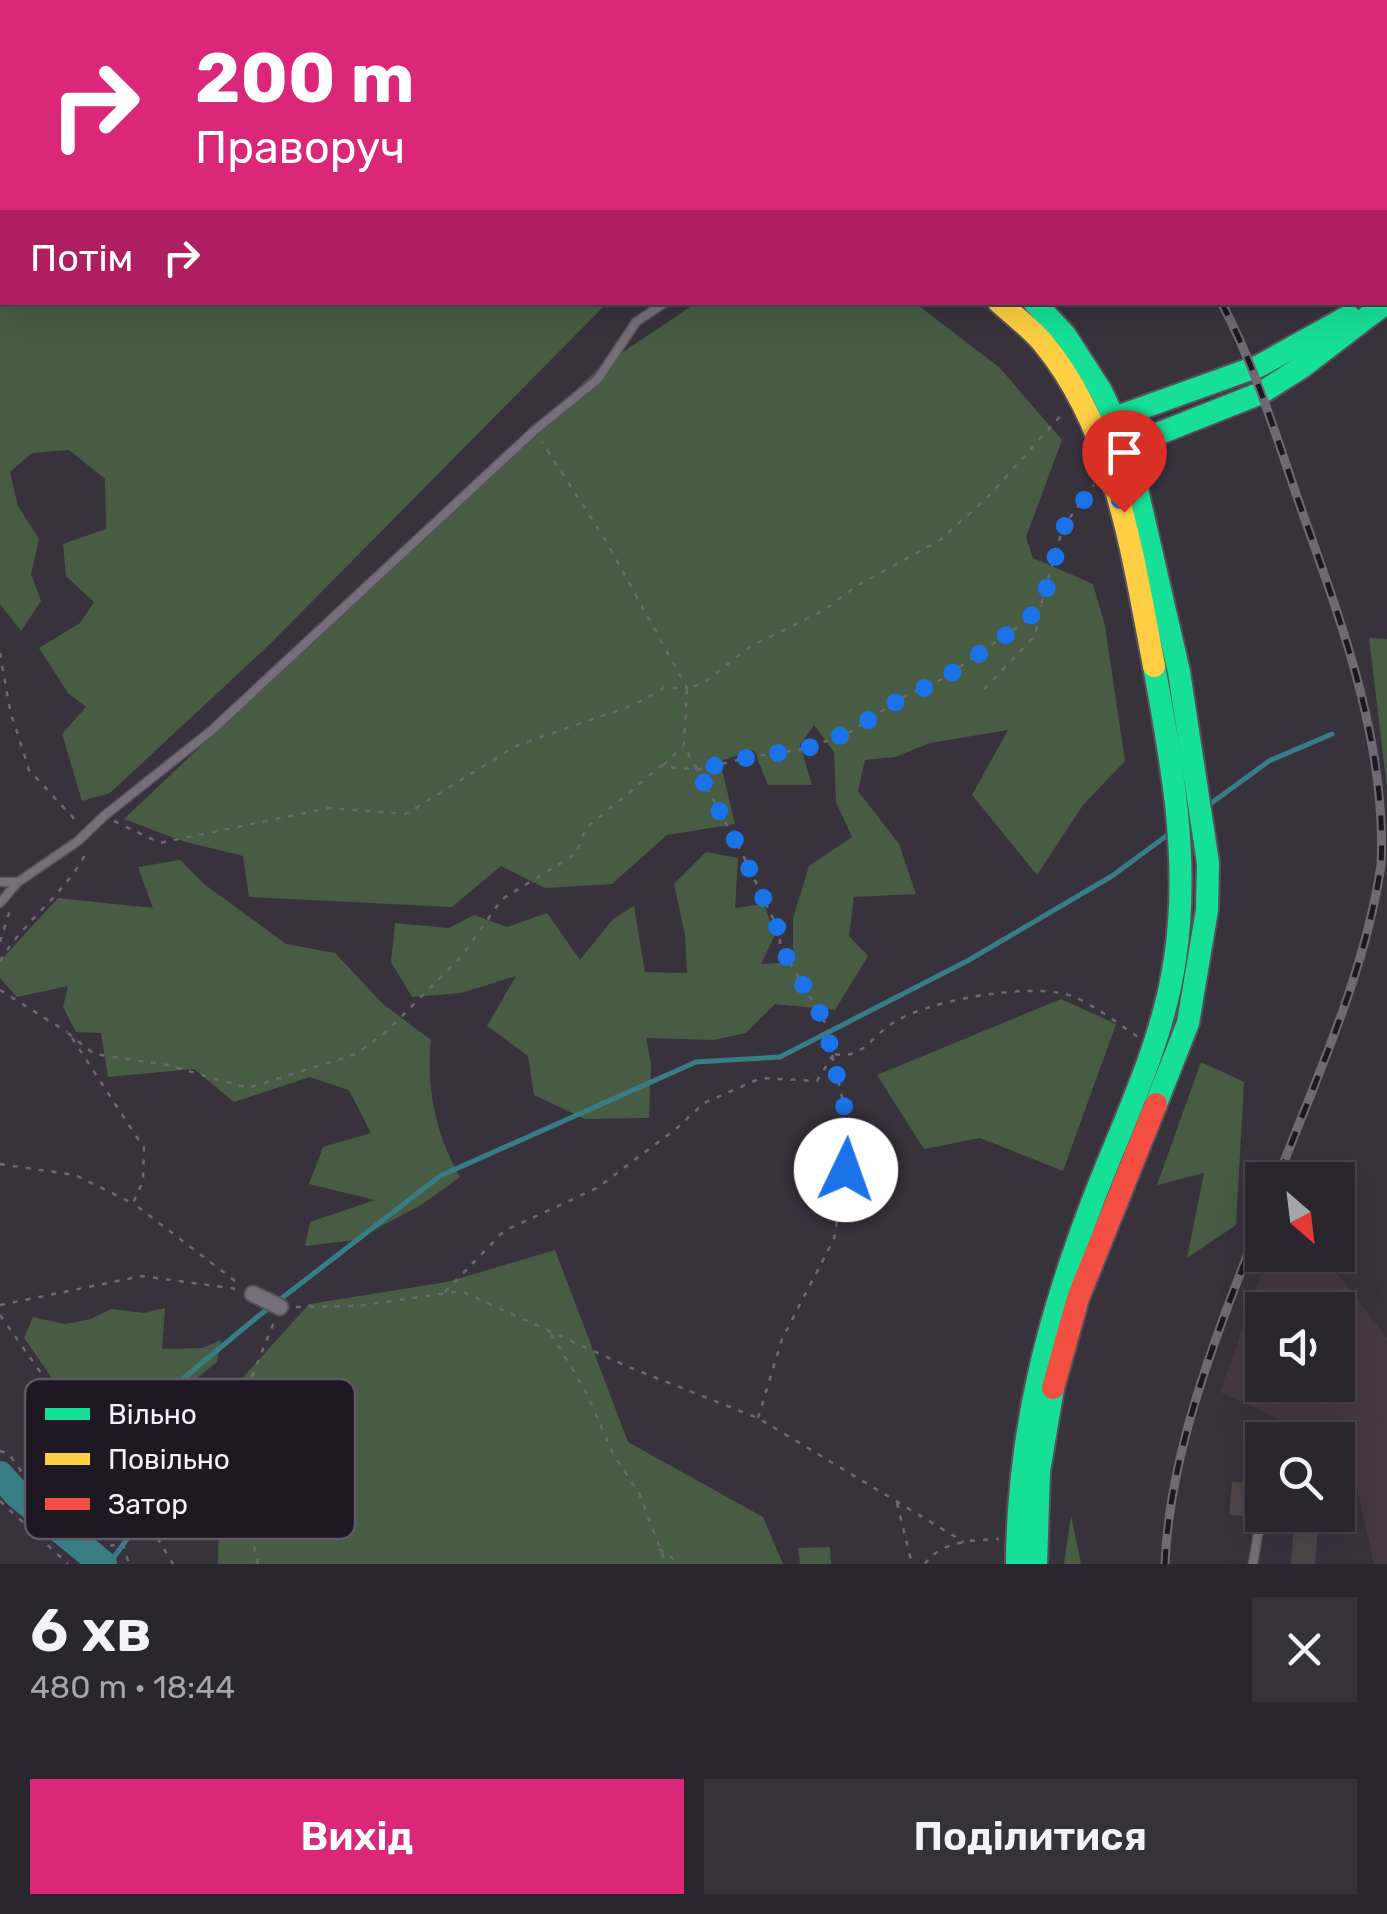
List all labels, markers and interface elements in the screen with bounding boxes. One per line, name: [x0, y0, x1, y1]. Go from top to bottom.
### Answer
text: 200 m: [195, 37, 415, 120]
icon: right: [30, 40, 160, 170]
text: Праворуч: [195, 121, 405, 174]
icon: right: [154, 230, 209, 285]
text: Потім: [30, 235, 134, 281]
pin: [1082, 410, 1167, 513]
icon: arrive: [1097, 425, 1152, 480]
position arrow: [794, 1118, 898, 1222]
north arrow: [1245, 1162, 1355, 1272]
map controls: [1245, 1162, 1355, 1532]
button: sound: [1245, 1292, 1355, 1402]
legend: [25, 1379, 355, 1539]
text: Вільно: [108, 1398, 197, 1431]
button: search: [1245, 1422, 1355, 1532]
text: Повільно: [108, 1443, 230, 1476]
text: Затор: [108, 1488, 188, 1521]
text: 6 хв: [30, 1595, 152, 1666]
button: close: [1252, 1597, 1357, 1702]
text: 480 m · 18:44: [30, 1668, 235, 1706]
button: Вихід: [30, 1779, 684, 1894]
button: Поділитися: [704, 1779, 1357, 1894]

